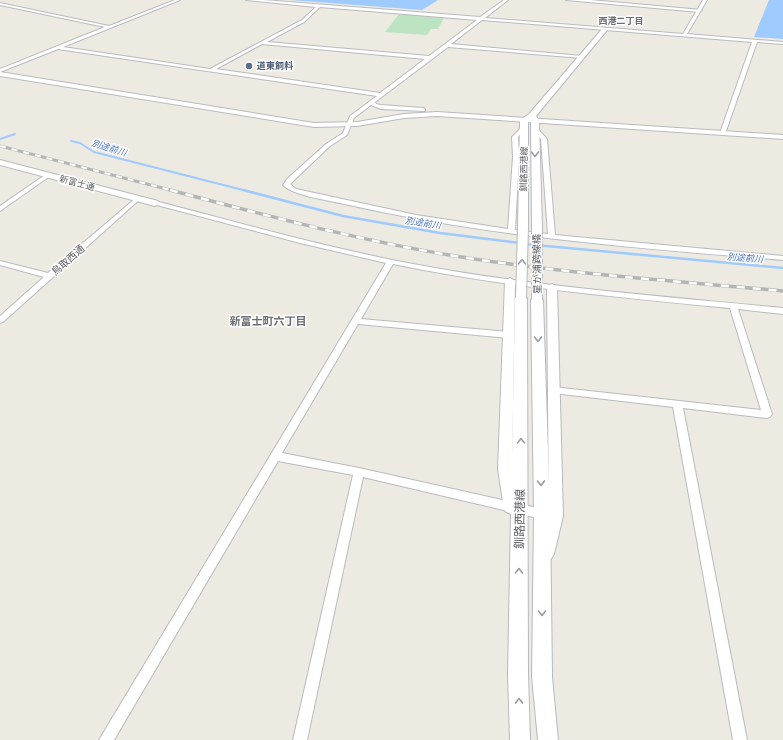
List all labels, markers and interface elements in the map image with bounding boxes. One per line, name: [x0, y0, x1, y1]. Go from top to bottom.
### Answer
district label: 西港二丁目: [598, 16, 644, 26]
place label: 道東飼料: [256, 60, 294, 71]
marker: 道東飼料: [244, 61, 254, 71]
water label: 別途前川: [90, 138, 129, 158]
street label: 釧路西港線: [518, 145, 529, 192]
one-way arrow: [531, 151, 539, 157]
street label: 新富士通: [58, 174, 96, 192]
water label: 別途前川: [404, 215, 443, 231]
street label: 星が浦跨線橋: [531, 234, 543, 294]
street label: 鳥取西通: [49, 243, 87, 277]
water label: 別途前川: [727, 251, 764, 265]
one-way arrow: [518, 259, 526, 265]
district label: 新富士町六丁目: [230, 315, 307, 328]
one-way arrow: [534, 336, 542, 342]
one-way arrow: [516, 438, 525, 444]
one-way arrow: [537, 480, 545, 486]
street label: 釧路西港線: [512, 489, 528, 549]
one-way arrow: [515, 568, 523, 574]
one-way arrow: [538, 610, 546, 616]
one-way arrow: [514, 698, 523, 704]

